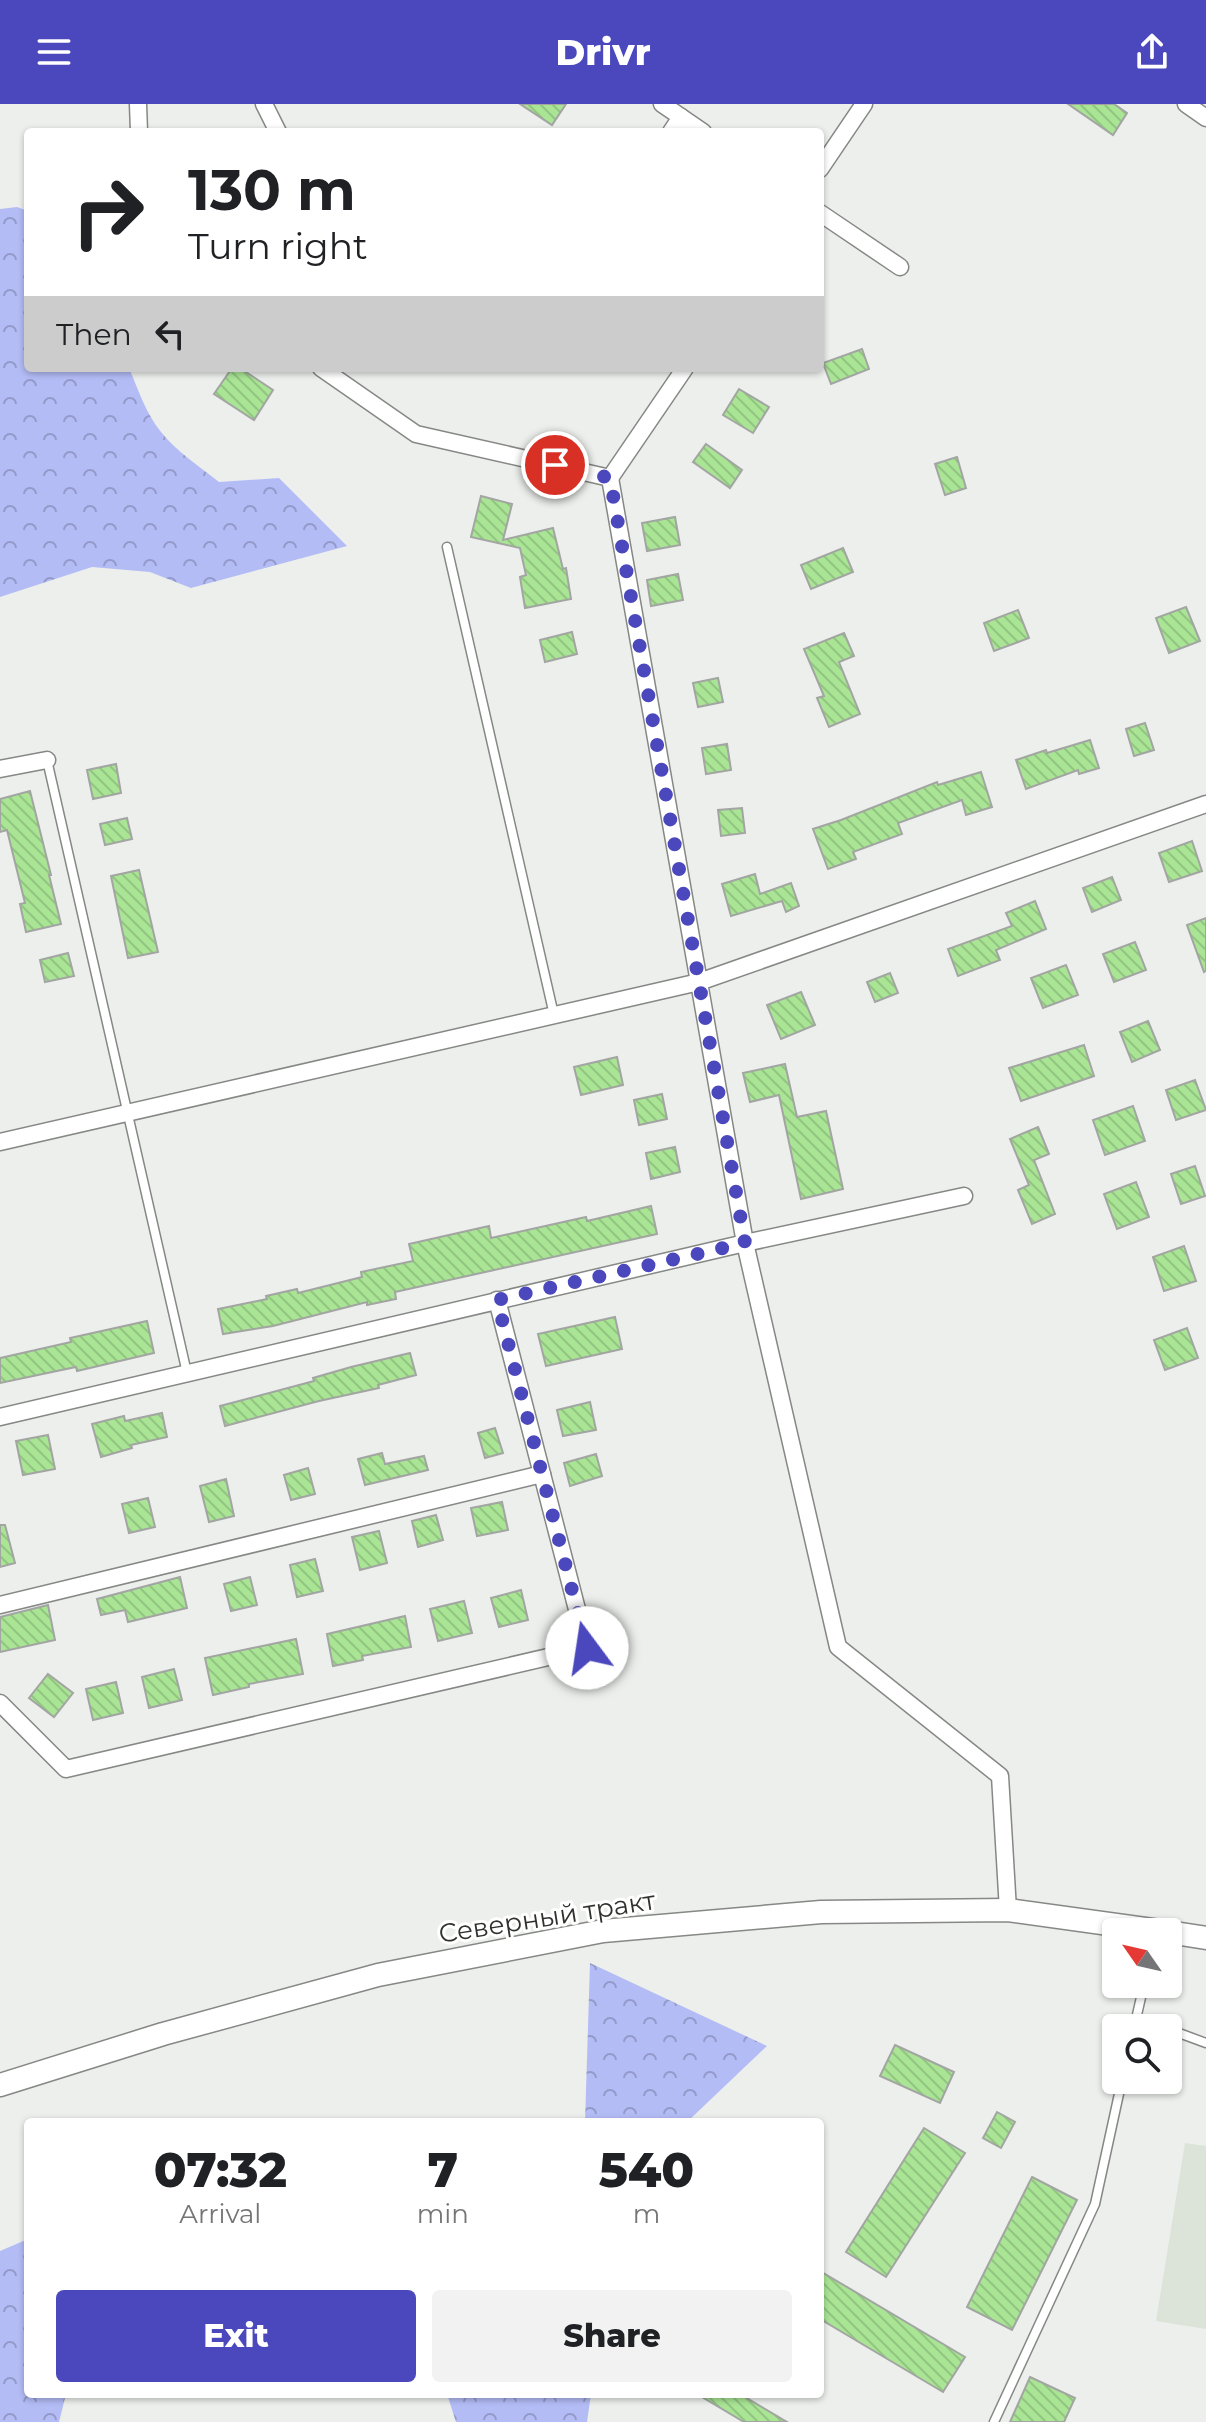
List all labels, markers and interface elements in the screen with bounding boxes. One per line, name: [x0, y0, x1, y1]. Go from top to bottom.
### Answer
icon: menu: [32, 30, 76, 74]
text: Drivr: [555, 30, 651, 74]
icon: share: [1130, 30, 1174, 74]
text: 130 m: [188, 156, 356, 224]
icon: right: [56, 160, 160, 264]
text: Turn right: [188, 224, 368, 268]
icon: left: [148, 312, 192, 356]
text: Then: [56, 316, 132, 353]
pin: [521, 431, 589, 499]
icon: arrive: [533, 443, 577, 487]
position arrow: [545, 1606, 629, 1690]
street label: Северный тракт: [436, 1884, 658, 1950]
north arrow: [1102, 1918, 1182, 1998]
map controls: [1102, 1918, 1182, 2094]
button: search: [1102, 2014, 1182, 2094]
text: 07:32: [154, 2141, 287, 2199]
text: 7: [428, 2141, 458, 2199]
text: 540: [599, 2141, 694, 2199]
text: Arrival: [179, 2198, 261, 2230]
text: min: [417, 2198, 469, 2230]
text: m: [633, 2198, 660, 2230]
button: Exit: [56, 2290, 416, 2382]
button: Share: [432, 2290, 792, 2382]

